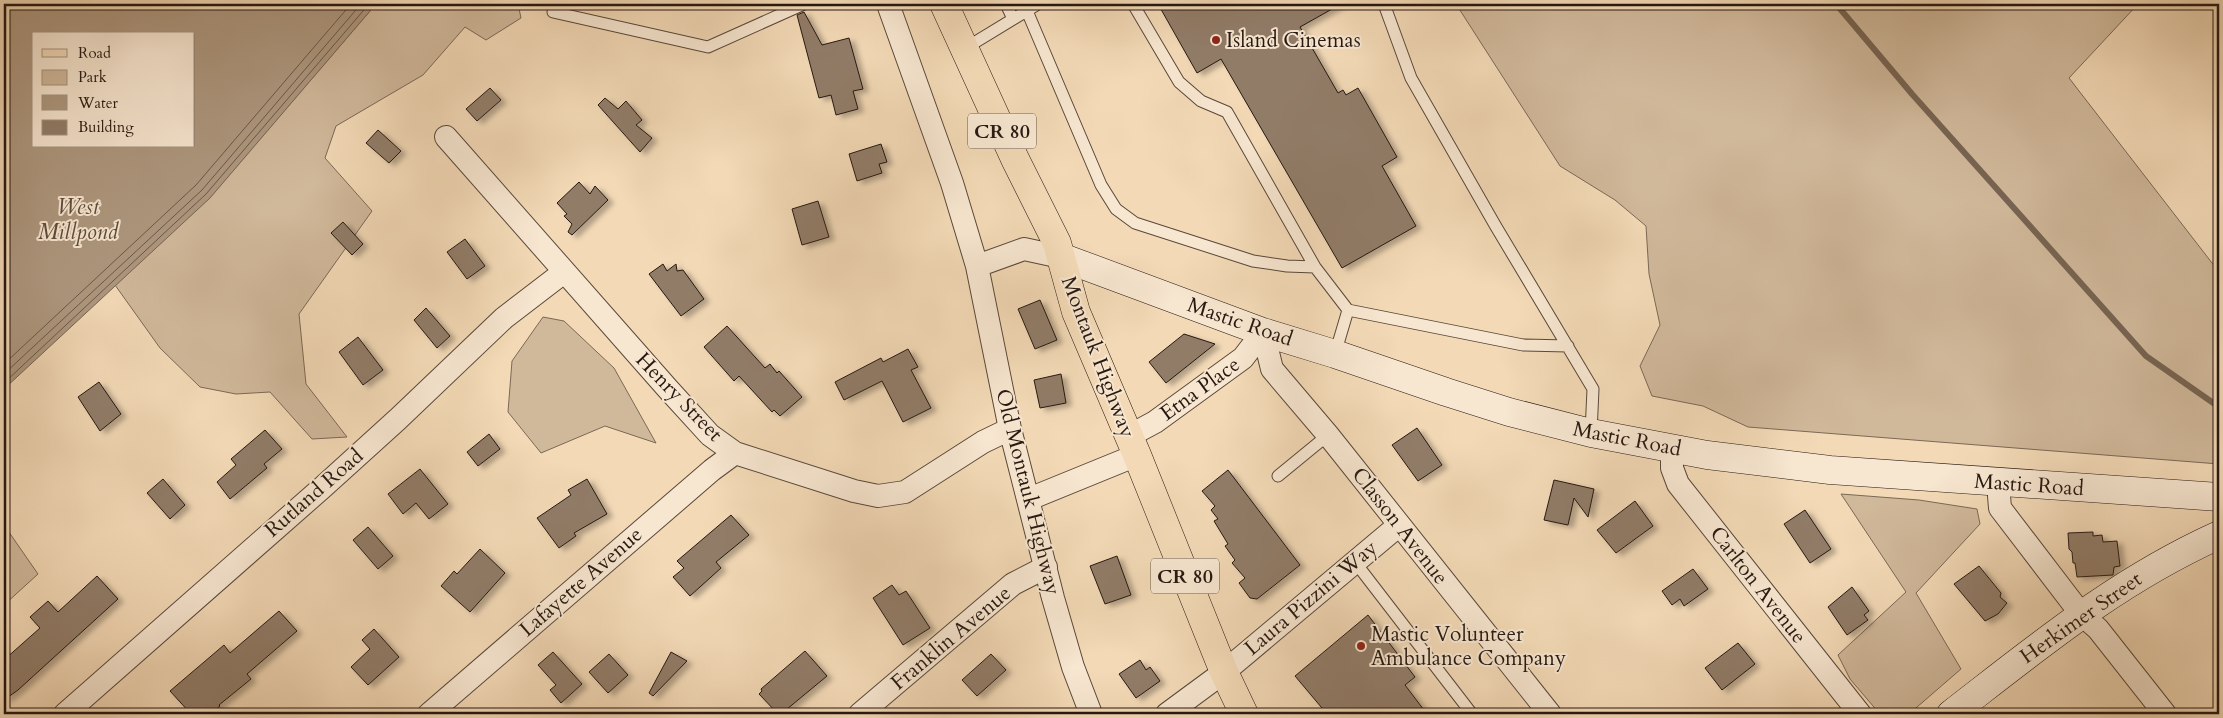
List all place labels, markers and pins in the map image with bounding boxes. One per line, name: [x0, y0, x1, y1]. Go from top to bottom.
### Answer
place label: Island Cinemas: [1226, 26, 1361, 55]
marker: Island Cinemas: [1210, 34, 1222, 46]
place label: Mastic Volunteer Ambulance Company: [1371, 620, 1566, 673]
marker: Mastic Volunteer Ambulance Company: [1355, 640, 1367, 652]

